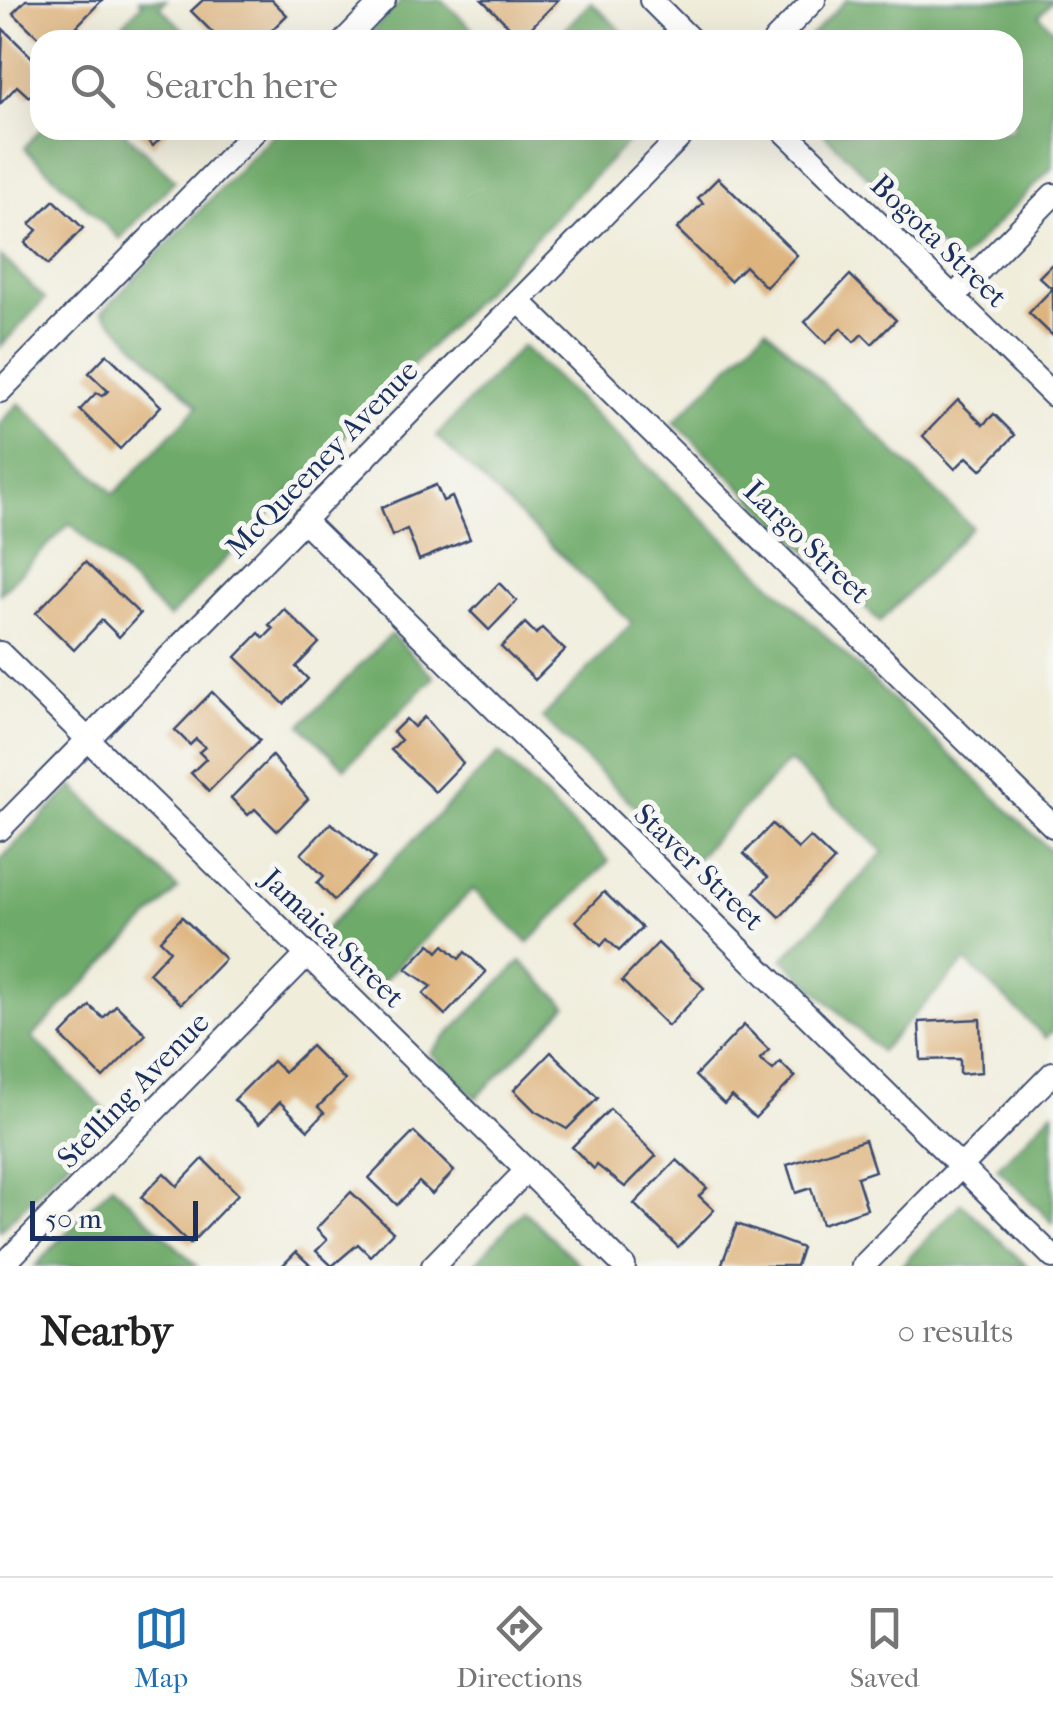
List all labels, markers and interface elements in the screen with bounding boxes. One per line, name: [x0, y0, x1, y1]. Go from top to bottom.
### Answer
search box: [30, 30, 1023, 140]
icon: search: [65, 58, 120, 113]
text: Search here: [145, 63, 338, 108]
street label: Bogota Street: [863, 168, 1014, 315]
street label: McQueeney Avenue: [219, 353, 426, 565]
street label: Largo Street: [736, 474, 877, 611]
street label: Staver Street: [626, 797, 771, 938]
street label: Jamaica Street: [253, 860, 411, 1015]
street label: Stelling Avenue: [50, 1005, 217, 1176]
scale bar: [30, 1196, 198, 1240]
text: 50 m: [45, 1202, 102, 1235]
text: Nearby: [40, 1307, 172, 1356]
text: 0 results: [897, 1313, 1013, 1350]
tab: Map: [134, 1601, 189, 1694]
tab: Directions: [456, 1601, 582, 1694]
tab: Saved: [850, 1601, 919, 1694]

